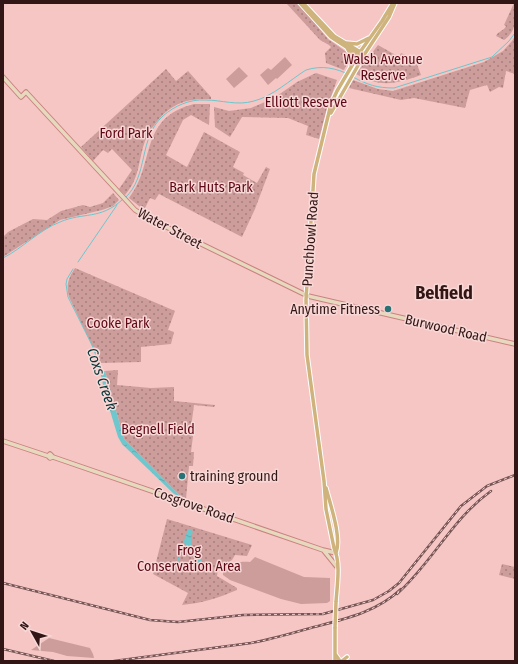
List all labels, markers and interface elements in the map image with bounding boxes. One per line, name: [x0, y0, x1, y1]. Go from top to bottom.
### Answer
park label: Walsh Avenue Reserve: [343, 51, 423, 84]
park label: Elliott Reserve: [265, 94, 347, 111]
park label: Ford Park: [99, 125, 153, 142]
park label: Bark Huts Park: [169, 179, 253, 196]
street label: Punchbowl Road: [299, 191, 322, 287]
street label: Water Street: [135, 204, 205, 253]
district label: Belfield: [415, 282, 473, 304]
place label: Anytime Fitness: [290, 301, 380, 318]
marker: Anytime Fitness: [383, 304, 393, 314]
street label: Burwood Road: [403, 311, 489, 346]
park label: Cooke Park: [86, 315, 150, 332]
water label: Coxs Creek: [83, 345, 121, 413]
park label: Begnell Field: [121, 421, 195, 438]
place label: training ground: [190, 468, 278, 485]
marker: training ground: [177, 471, 187, 481]
street label: Cosgrove Road: [151, 484, 236, 527]
park label: Frog Conservation Area: [137, 542, 241, 575]
north arrow: [12, 612, 52, 652]
text: N: [17, 619, 32, 633]

